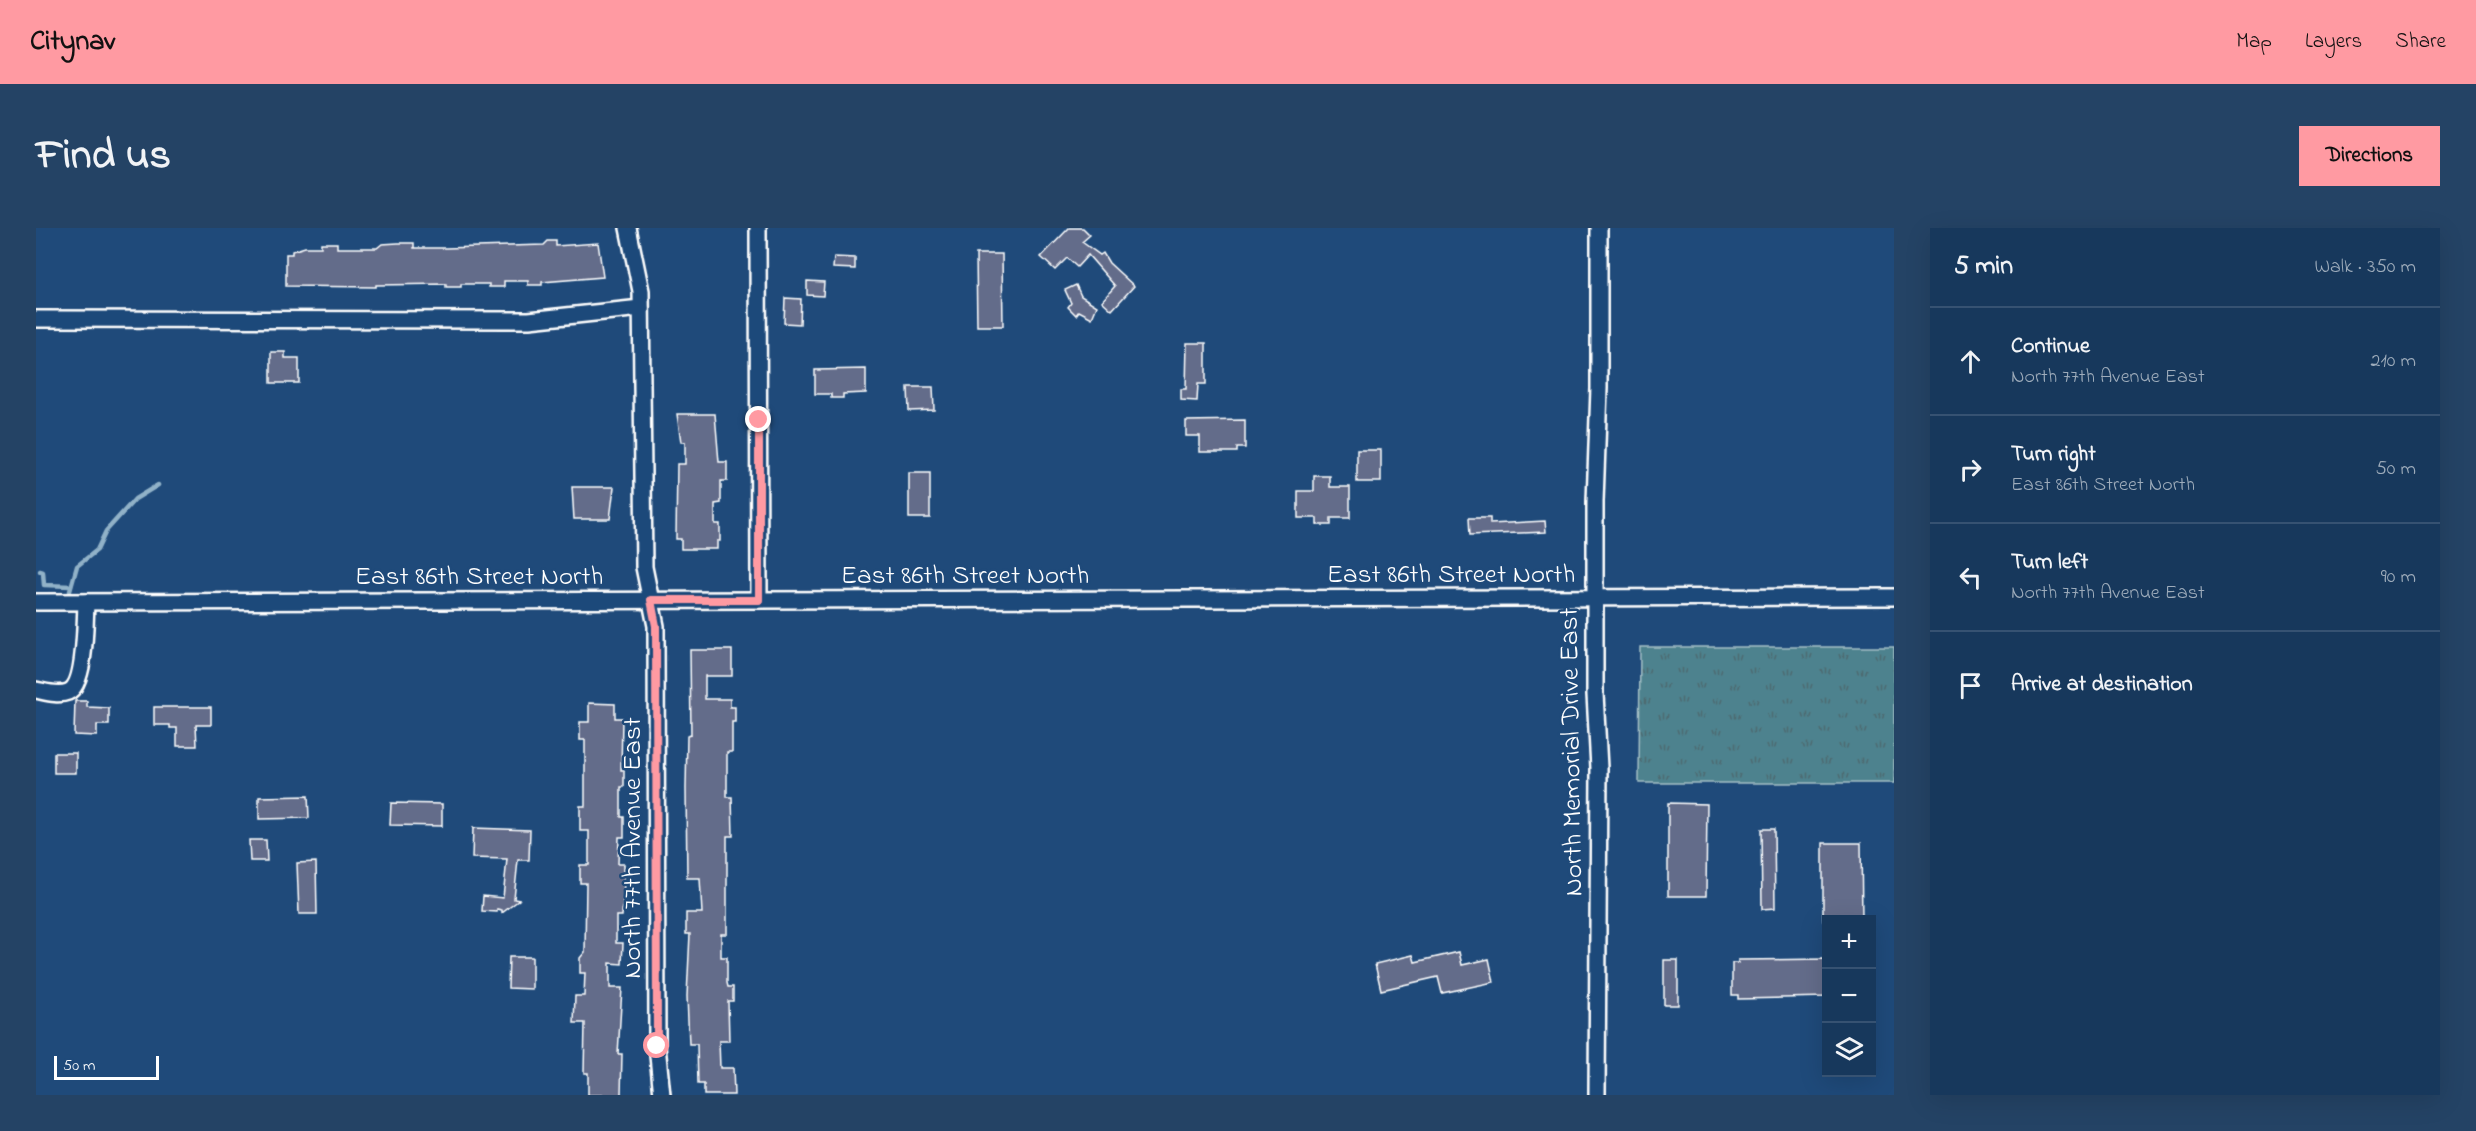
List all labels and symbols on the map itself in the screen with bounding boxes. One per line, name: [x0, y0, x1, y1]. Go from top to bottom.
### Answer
route end: [745, 406, 771, 432]
street label: East 86th Street North: [1327, 556, 1575, 595]
street label: East 86th Street North: [841, 557, 1089, 596]
street label: East 86th Street North: [355, 558, 603, 597]
street label: North Memorial Drive East: [1550, 607, 1595, 897]
street label: North 77th Avenue East: [614, 717, 653, 979]
route start: [643, 1032, 669, 1058]
scale bar: [54, 1053, 159, 1080]

